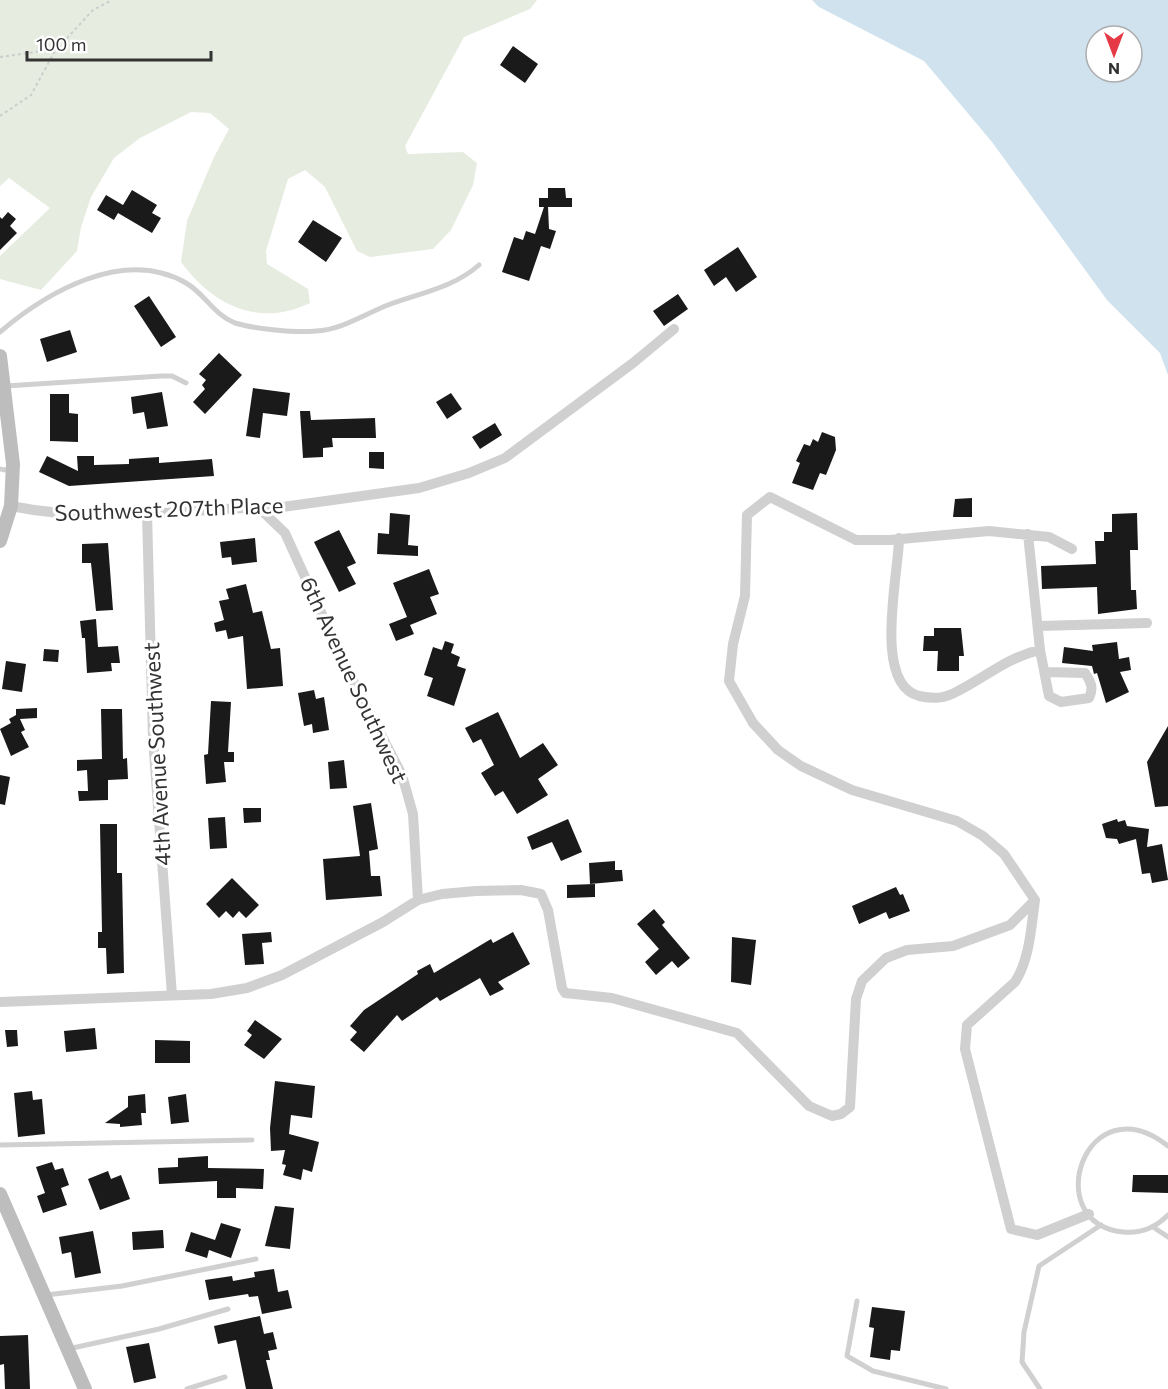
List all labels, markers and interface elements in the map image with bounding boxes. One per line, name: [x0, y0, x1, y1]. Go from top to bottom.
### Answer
scale bar: [27, 24, 212, 62]
north arrow: [1084, 24, 1144, 84]
text: 100 m: [36, 33, 86, 55]
text: N: [1108, 60, 1120, 79]
street label: Southwest 207th Place: [54, 491, 284, 526]
street label: 6th Avenue Southwest: [295, 572, 414, 787]
street label: 4th Avenue Southwest: [137, 641, 176, 867]

